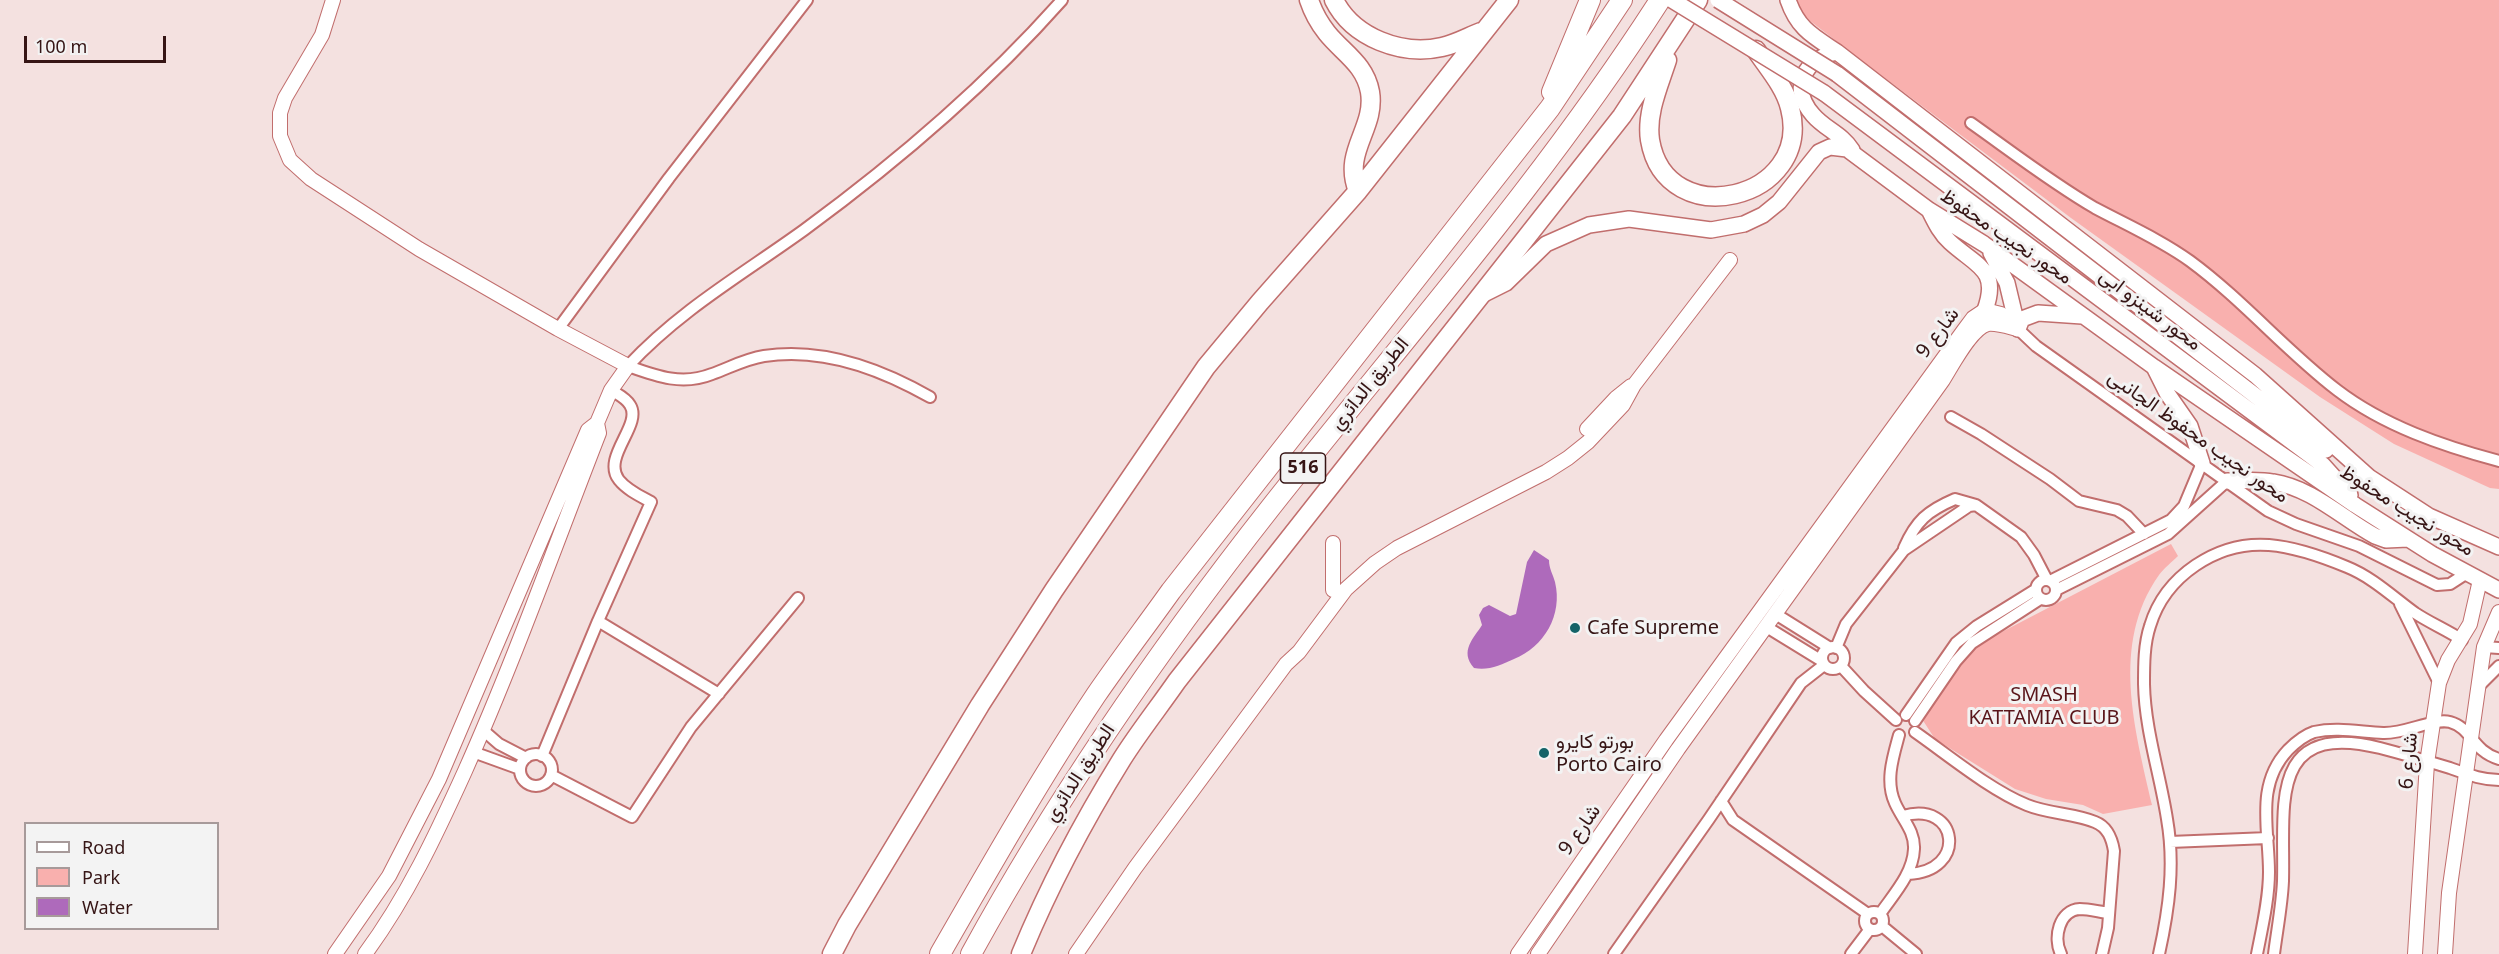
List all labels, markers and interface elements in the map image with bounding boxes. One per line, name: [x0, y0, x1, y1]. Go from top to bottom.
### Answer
scale bar: [27, 24, 170, 62]
text: 100 m: [35, 34, 87, 58]
street label: محور نجيب محفوظ: [1936, 184, 2076, 290]
street label: محور شينزو ابى: [2094, 264, 2206, 356]
street label: شارع 9: [1911, 303, 1965, 363]
street label: الطريق الدائري: [1325, 333, 1415, 435]
street label: محور نجيب محفوظ الجانبى: [2103, 365, 2293, 509]
road number: 516: [1280, 453, 1326, 483]
street label: محور نجيب محفوظ: [2336, 460, 2478, 562]
place label: Cafe Supreme: [1587, 616, 1719, 640]
marker: Cafe Supreme: [1568, 621, 1582, 635]
park label: SMASH KATTAMIA CLUB: [1968, 683, 2120, 730]
street label: الطريق الدائري: [1039, 719, 1121, 827]
place label: بورتو كايرو Porto Cairo: [1556, 730, 1662, 777]
street label: شارع 6: [2395, 732, 2423, 790]
marker: بورتو كايرو Porto Cairo: [1537, 746, 1551, 760]
street label: شارع 9: [1554, 800, 1606, 860]
legend: [24, 822, 219, 930]
text: Road: [82, 835, 125, 859]
text: Park: [82, 865, 120, 889]
text: Water: [82, 895, 133, 919]

